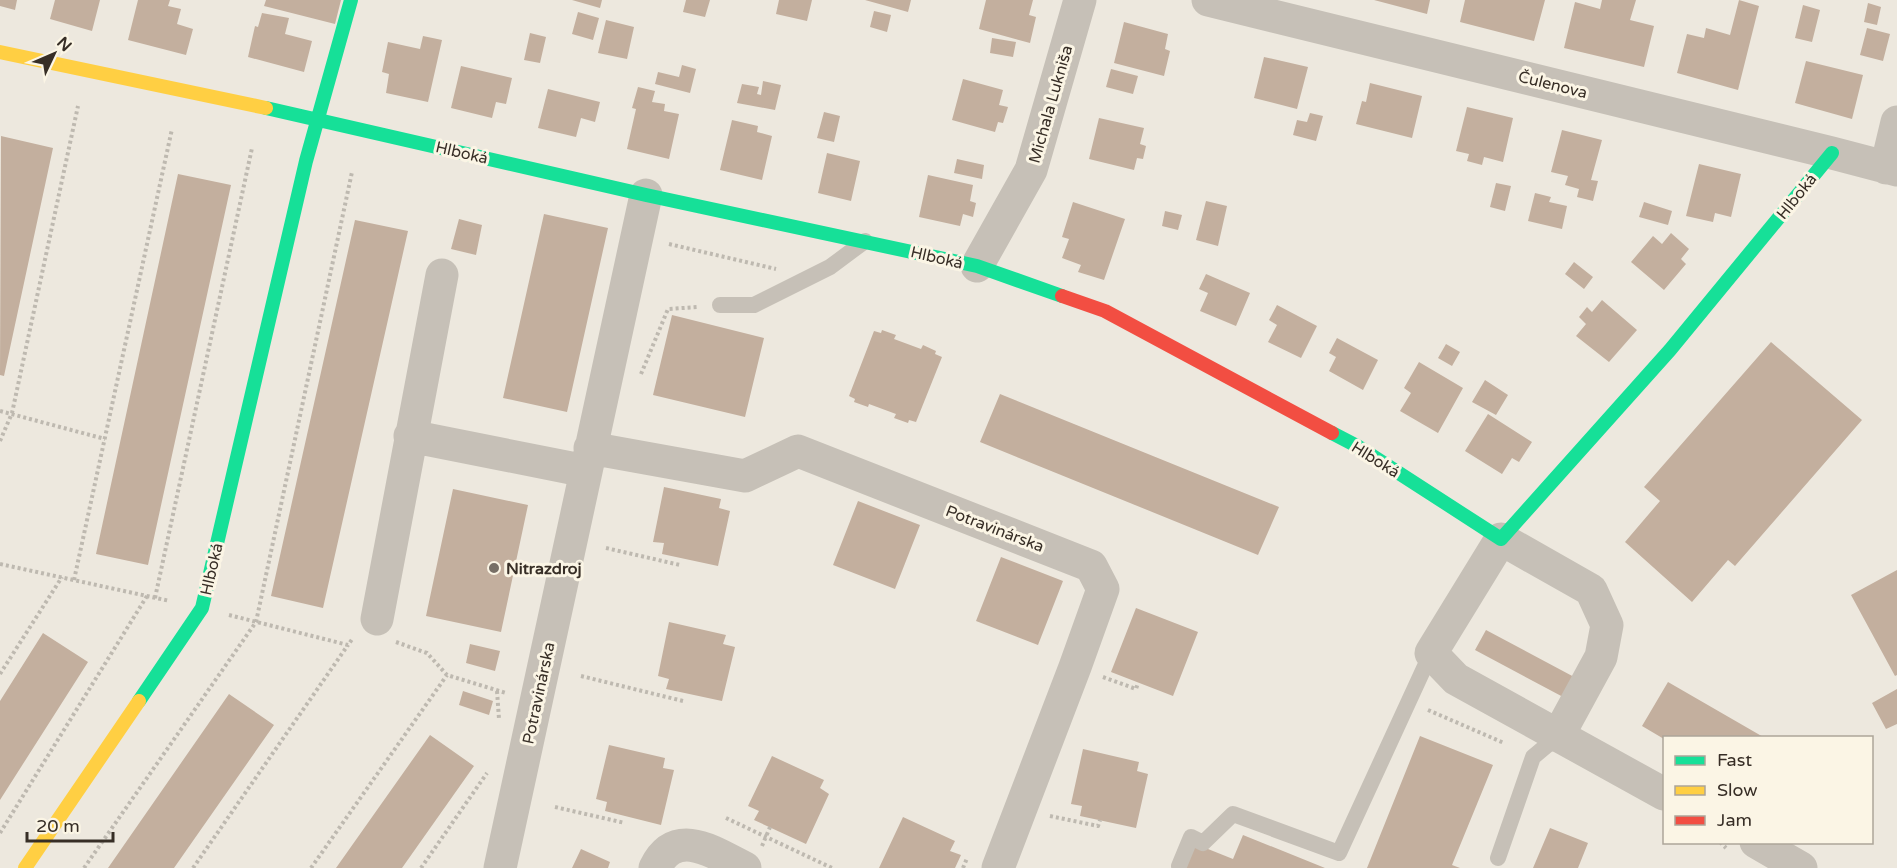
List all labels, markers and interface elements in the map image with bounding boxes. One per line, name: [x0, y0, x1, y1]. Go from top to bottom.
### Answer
north arrow: [24, 24, 84, 84]
text: N: [52, 33, 76, 56]
street label: Michala Lukniša: [1025, 43, 1077, 166]
street label: Čulenova: [1516, 67, 1589, 103]
street label: Hlboká: [434, 137, 490, 169]
street label: Hlboká: [1772, 170, 1821, 224]
street label: Hlboká: [909, 242, 965, 274]
street label: Hlboká: [1348, 437, 1403, 482]
street label: Potravinárska: [943, 501, 1047, 557]
street label: Hlboká: [196, 541, 228, 597]
place label: Nitrazdroj: [506, 559, 582, 579]
marker: Nitrazdroj: [487, 561, 501, 575]
street label: Potravinárska: [518, 640, 560, 746]
legend: [1663, 736, 1873, 844]
text: Fast: [1717, 749, 1752, 771]
text: Slow: [1717, 779, 1758, 801]
scale bar: [27, 805, 112, 843]
text: Jam: [1717, 809, 1752, 831]
text: 20 m: [36, 815, 80, 837]

